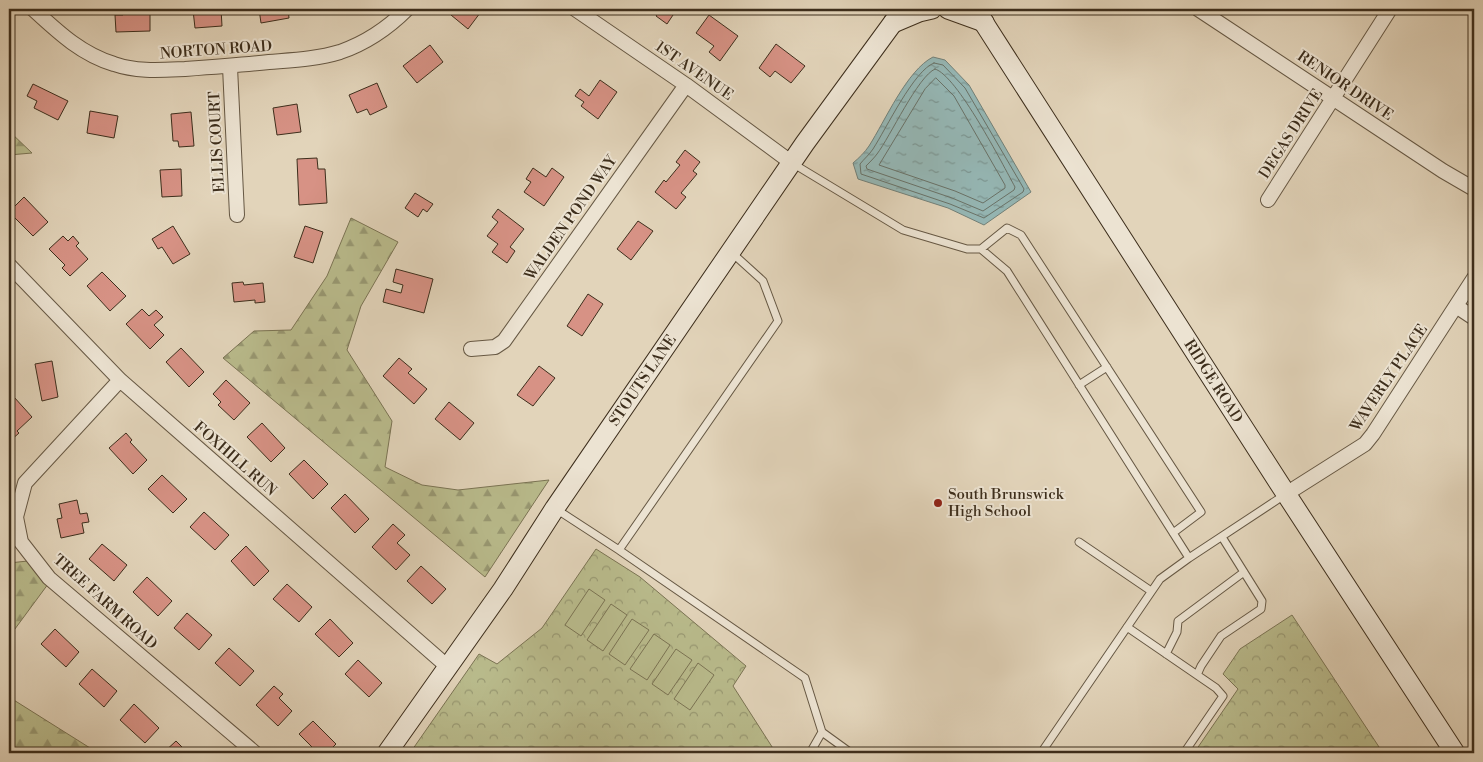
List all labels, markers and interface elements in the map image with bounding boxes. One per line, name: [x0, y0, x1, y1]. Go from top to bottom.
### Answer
street label: NORTON ROAD: [159, 37, 273, 63]
street label: 1ST AVENUE: [651, 37, 737, 105]
street label: RENIOR DRIVE: [1293, 47, 1397, 125]
street label: DEGAS DRIVE: [1255, 86, 1327, 182]
street label: ELLIS COURT: [205, 90, 229, 193]
street label: WALDEN POND WAY: [520, 151, 622, 285]
street label: WAVERLY PLACE: [1346, 321, 1432, 436]
street label: STOUTS LANE: [605, 331, 680, 430]
street label: RIDGE ROAD: [1180, 336, 1247, 426]
street label: FOXHILL RUN: [190, 418, 280, 500]
place label: South Brunswick High School: [948, 485, 1065, 521]
marker: South Brunswick High School: [932, 497, 944, 509]
street label: TREE FARM ROAD: [49, 550, 161, 654]

